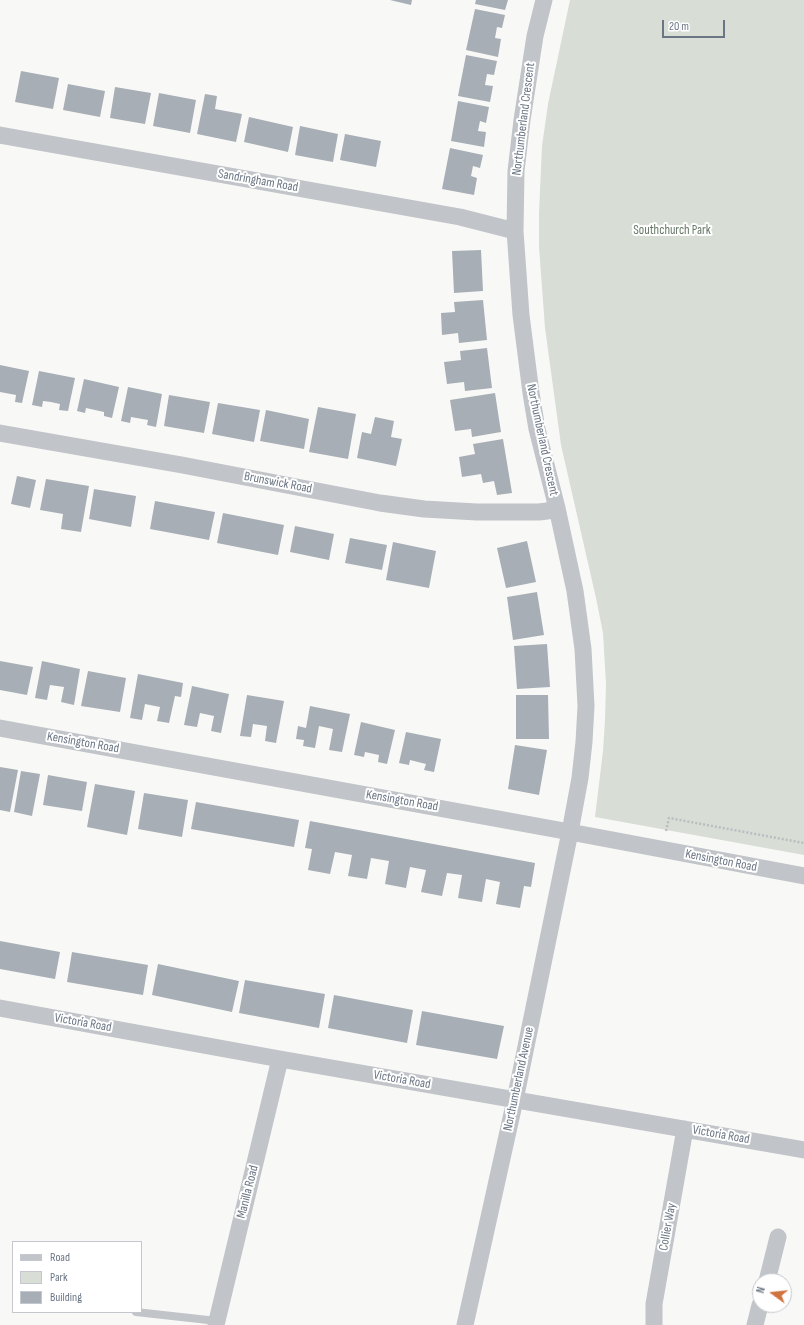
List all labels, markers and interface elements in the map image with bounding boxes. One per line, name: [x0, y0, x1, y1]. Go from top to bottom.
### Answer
scale bar: [664, 12, 727, 38]
text: 20 m: [669, 19, 689, 34]
street label: Northumberland Crescent: [509, 62, 539, 176]
street label: Sandringham Road: [217, 166, 299, 196]
park label: Southchurch Park: [633, 223, 711, 239]
street label: Northumberland Crescent: [523, 383, 561, 497]
street label: Brunswick Road: [243, 469, 313, 497]
street label: Kensington Road: [46, 729, 120, 757]
street label: Kensington Road: [365, 787, 439, 815]
street label: Kensington Road: [684, 846, 758, 876]
street label: Victoria Road: [53, 1010, 113, 1036]
street label: Northumberland Avenue: [500, 1026, 538, 1132]
street label: Victoria Road: [372, 1067, 432, 1093]
street label: Victoria Road: [691, 1122, 751, 1148]
street label: Manilla Road: [234, 1164, 262, 1220]
street label: Collier Way: [656, 1202, 680, 1252]
legend: [12, 1241, 142, 1313]
text: Road: [50, 1250, 70, 1265]
text: Park: [50, 1270, 68, 1285]
north arrow: [752, 1273, 792, 1313]
text: N: [754, 1286, 768, 1295]
text: Building: [50, 1290, 82, 1305]

